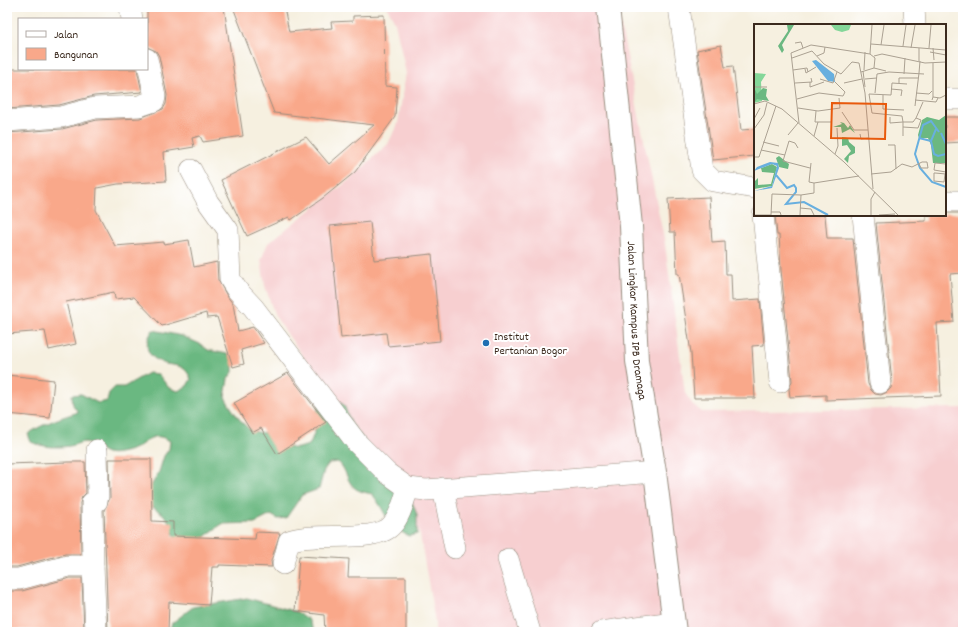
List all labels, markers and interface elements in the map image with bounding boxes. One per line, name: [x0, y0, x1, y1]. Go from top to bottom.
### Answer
legend: [18, 18, 148, 70]
inset map: [754, 24, 946, 216]
text: Jalan: [54, 27, 78, 44]
text: Bangunan: [54, 47, 98, 64]
street label: Jalan Lingkar Kampus IPB Dramaga: [622, 241, 650, 402]
place label: Institut Pertanian Bogor: [494, 329, 568, 360]
marker: Institut Pertanian Bogor: [481, 338, 491, 348]

